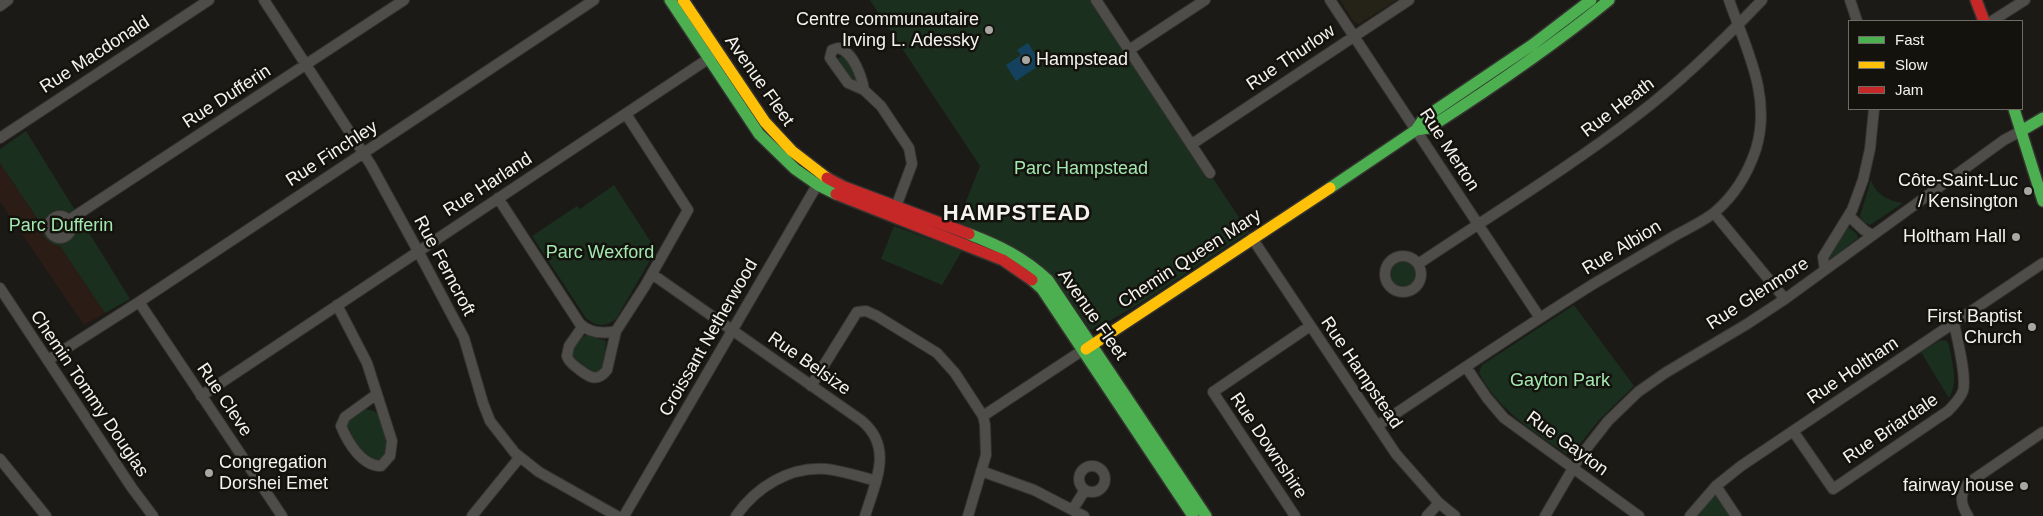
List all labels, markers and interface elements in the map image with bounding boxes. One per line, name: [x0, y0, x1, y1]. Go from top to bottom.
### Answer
place label: Centre communautaire Irving L. Adessky: [796, 9, 979, 52]
street label: Rue Macdonald: [36, 12, 154, 98]
legend: [1848, 20, 2023, 110]
street label: Rue Thurlow: [1243, 21, 1339, 95]
marker: Centre communautaire Irving L. Adessky: [983, 24, 995, 36]
street label: Avenue Fleet: [720, 31, 798, 131]
text: Fast: [1895, 31, 1924, 48]
place label: Hampstead: [1036, 49, 1128, 71]
marker: Hampstead: [1020, 54, 1032, 66]
text: Slow: [1895, 56, 1928, 73]
street label: Rue Dufferin: [179, 61, 275, 133]
street label: Rue Heath: [1577, 73, 1659, 143]
text: Jam: [1895, 81, 1923, 98]
street label: Rue Merton: [1414, 105, 1484, 195]
street label: Rue Finchley: [282, 116, 382, 192]
street label: Rue Harland: [440, 148, 536, 222]
park label: Parc Hampstead: [1014, 158, 1148, 180]
place label: Côte-Saint-Luc / Kensington: [1898, 170, 2018, 212]
marker: Côte-Saint-Luc / Kensington: [2022, 185, 2034, 197]
district label: HAMPSTEAD: [942, 201, 1092, 227]
street label: Chemin Queen Mary: [1114, 205, 1266, 313]
street label: Rue Ferncroft: [409, 212, 479, 320]
park label: Parc Dufferin: [9, 215, 113, 237]
street label: Rue Albion: [1579, 216, 1665, 280]
place label: Holtham Hall: [1903, 226, 2006, 248]
marker: Holtham Hall: [2010, 231, 2022, 243]
park label: Parc Wexford: [546, 242, 654, 264]
street label: Rue Glenmore: [1703, 253, 1813, 335]
street label: Croissant Netherwood: [655, 255, 763, 421]
street label: Avenue Fleet: [1053, 265, 1131, 365]
place label: First Baptist Church: [1927, 306, 2022, 348]
street label: Chemin Tommy Douglas: [25, 307, 153, 481]
street label: Rue Hampstead: [1316, 313, 1406, 433]
marker: First Baptist Church: [2026, 321, 2038, 333]
street label: Rue Belsize: [763, 328, 855, 400]
street label: Rue Holtham: [1803, 333, 1903, 409]
street label: Rue Cleve: [192, 359, 256, 441]
park label: Gayton Park: [1510, 370, 1610, 392]
street label: Rue Downshire: [1225, 389, 1311, 503]
street label: Rue Briardale: [1839, 389, 1943, 469]
street label: Rue Gayton: [1522, 407, 1612, 481]
place label: Congregation Dorshei Emet: [219, 452, 328, 494]
marker: Congregation Dorshei Emet: [203, 467, 215, 479]
place label: fairway house: [1903, 475, 2014, 497]
marker: fairway house: [2018, 480, 2030, 492]

